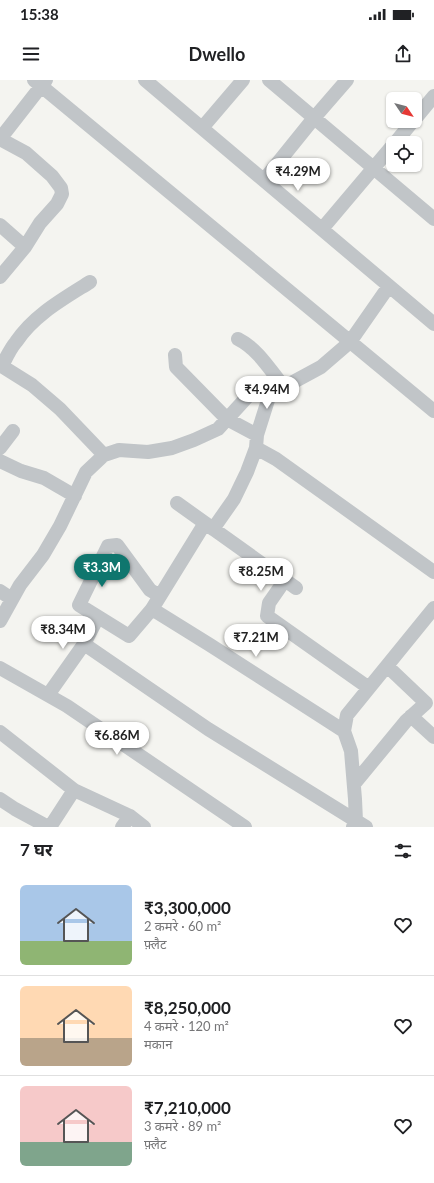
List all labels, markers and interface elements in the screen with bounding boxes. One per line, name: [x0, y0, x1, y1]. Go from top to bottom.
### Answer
text: 15:38: [20, 5, 59, 23]
icon: menu: [20, 43, 42, 65]
text: Dwello: [189, 43, 245, 65]
icon: share: [392, 43, 414, 65]
north arrow: [386, 92, 422, 128]
map controls: [386, 92, 422, 172]
button: locate: [386, 136, 422, 172]
pin: ₹4.29M: [265, 158, 331, 192]
text: ₹4.29M: [275, 163, 321, 179]
pin: ₹4.94M: [234, 376, 300, 410]
text: ₹4.94M: [244, 381, 290, 397]
pin: ₹3.3M: [74, 554, 130, 588]
pin: ₹8.25M: [228, 558, 294, 592]
text: ₹3.3M: [83, 559, 121, 575]
text: ₹8.25M: [238, 563, 284, 579]
pin: ₹8.34M: [30, 616, 96, 650]
text: ₹8.34M: [40, 621, 86, 637]
pin: ₹7.21M: [223, 624, 289, 658]
text: ₹7.21M: [233, 629, 279, 645]
pin: ₹6.86M: [84, 722, 150, 756]
text: ₹6.86M: [94, 727, 140, 743]
text: 7 घर: [20, 839, 53, 860]
icon: filters: [392, 840, 414, 862]
text: ₹3,300,000: [144, 897, 231, 918]
icon: home: [52, 901, 100, 949]
icon: heart: [392, 914, 414, 936]
text: 2 कमरे · 60 m²: [144, 918, 221, 934]
text: फ़्लैट: [144, 936, 167, 952]
text: ₹8,250,000: [144, 997, 231, 1018]
icon: home: [52, 1002, 100, 1050]
icon: heart: [392, 1015, 414, 1037]
text: 4 कमरे · 120 m²: [144, 1018, 229, 1034]
text: मकान: [144, 1036, 172, 1052]
text: ₹7,210,000: [144, 1097, 231, 1118]
icon: home: [52, 1102, 100, 1150]
icon: heart: [392, 1115, 414, 1137]
text: 3 कमरे · 89 m²: [144, 1118, 221, 1134]
text: फ़्लैट: [144, 1136, 167, 1152]

